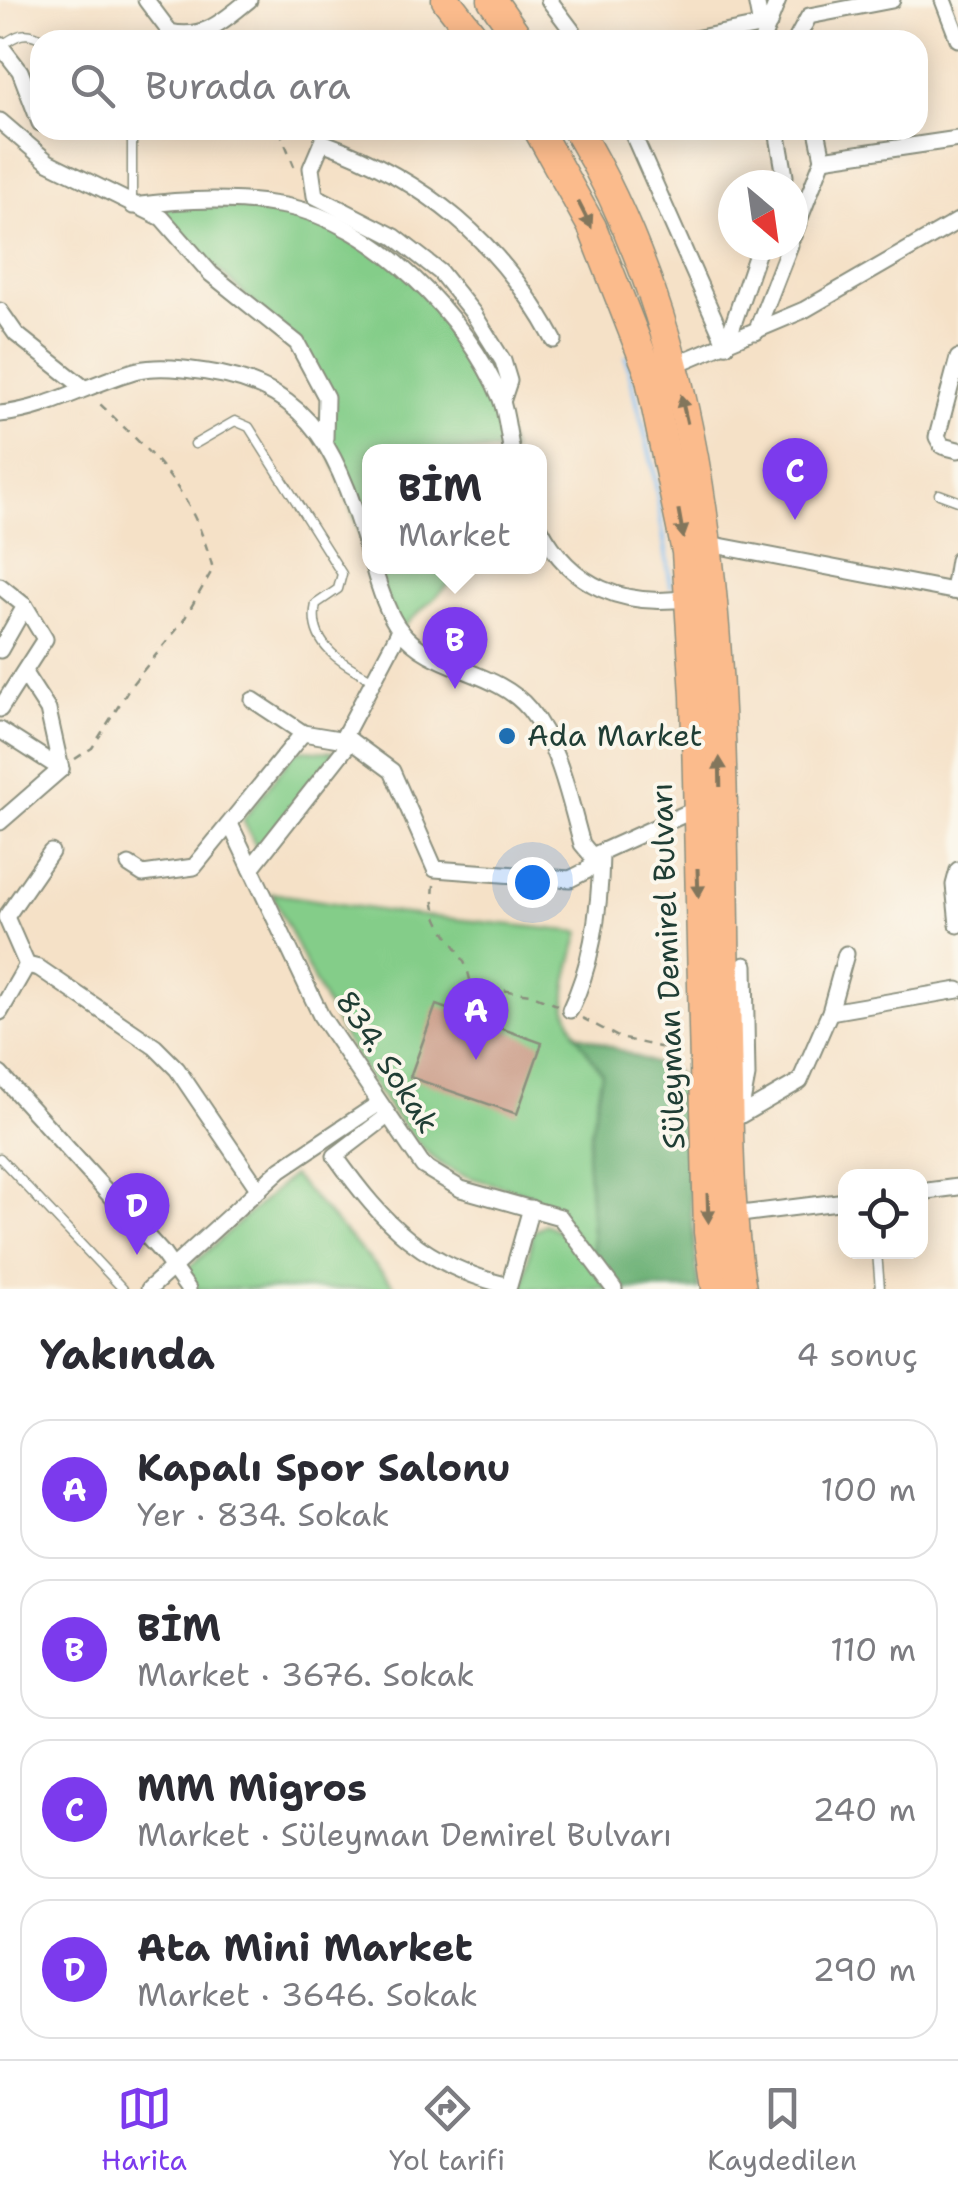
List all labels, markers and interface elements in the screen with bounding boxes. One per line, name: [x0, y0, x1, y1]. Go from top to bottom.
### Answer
search box: [30, 30, 928, 140]
icon: search: [65, 58, 120, 113]
text: Burada ara: [145, 60, 351, 111]
north arrow: [718, 170, 808, 260]
one-way arrow: [576, 201, 593, 230]
one-way arrow: [676, 393, 691, 424]
pin: C: [762, 438, 828, 520]
popup: [362, 444, 547, 574]
text: BİM: [398, 462, 482, 513]
one-way arrow: [674, 509, 689, 540]
text: Market: [398, 513, 511, 556]
pin: B: [422, 606, 488, 689]
place label: Ada Market: [527, 715, 703, 756]
marker: Ada Market: [496, 725, 518, 747]
one-way arrow: [712, 756, 728, 788]
street label: Süleyman Demirel Bulvarı: [641, 782, 694, 1150]
your location: [507, 857, 558, 908]
one-way arrow: [690, 868, 706, 900]
pin: A: [444, 978, 508, 1060]
street label: 834. Sokak: [326, 982, 449, 1141]
map controls: [838, 1169, 928, 1259]
button: locate: [838, 1169, 928, 1259]
pin: D: [104, 1172, 170, 1255]
one-way arrow: [700, 1193, 716, 1225]
text: Yakında: [40, 1326, 215, 1382]
text: 4 sonuç: [796, 1333, 918, 1376]
text: Kapalı Spor Salonu: [137, 1442, 511, 1493]
text: A: [62, 1468, 87, 1511]
text: 100 m: [820, 1468, 916, 1511]
text: Yer · 834. Sokak: [137, 1493, 390, 1536]
text: BİM: [137, 1602, 221, 1653]
text: B: [65, 1628, 84, 1671]
text: 110 m: [830, 1628, 916, 1671]
text: Market · 3676. Sokak: [137, 1653, 475, 1696]
text: MM Migros: [137, 1762, 367, 1813]
text: C: [65, 1788, 84, 1831]
text: 240 m: [813, 1788, 916, 1831]
text: Market · Süleyman Demirel Bulvarı: [137, 1813, 672, 1856]
text: Ata Mini Market: [137, 1922, 473, 1973]
text: D: [63, 1948, 86, 1991]
text: 290 m: [813, 1948, 916, 1991]
text: Market · 3646. Sokak: [137, 1973, 478, 2016]
tab: Harita: [101, 2081, 187, 2179]
tab: Yol tarifi: [389, 2081, 505, 2179]
tab: Kaydedilen: [707, 2081, 857, 2179]

